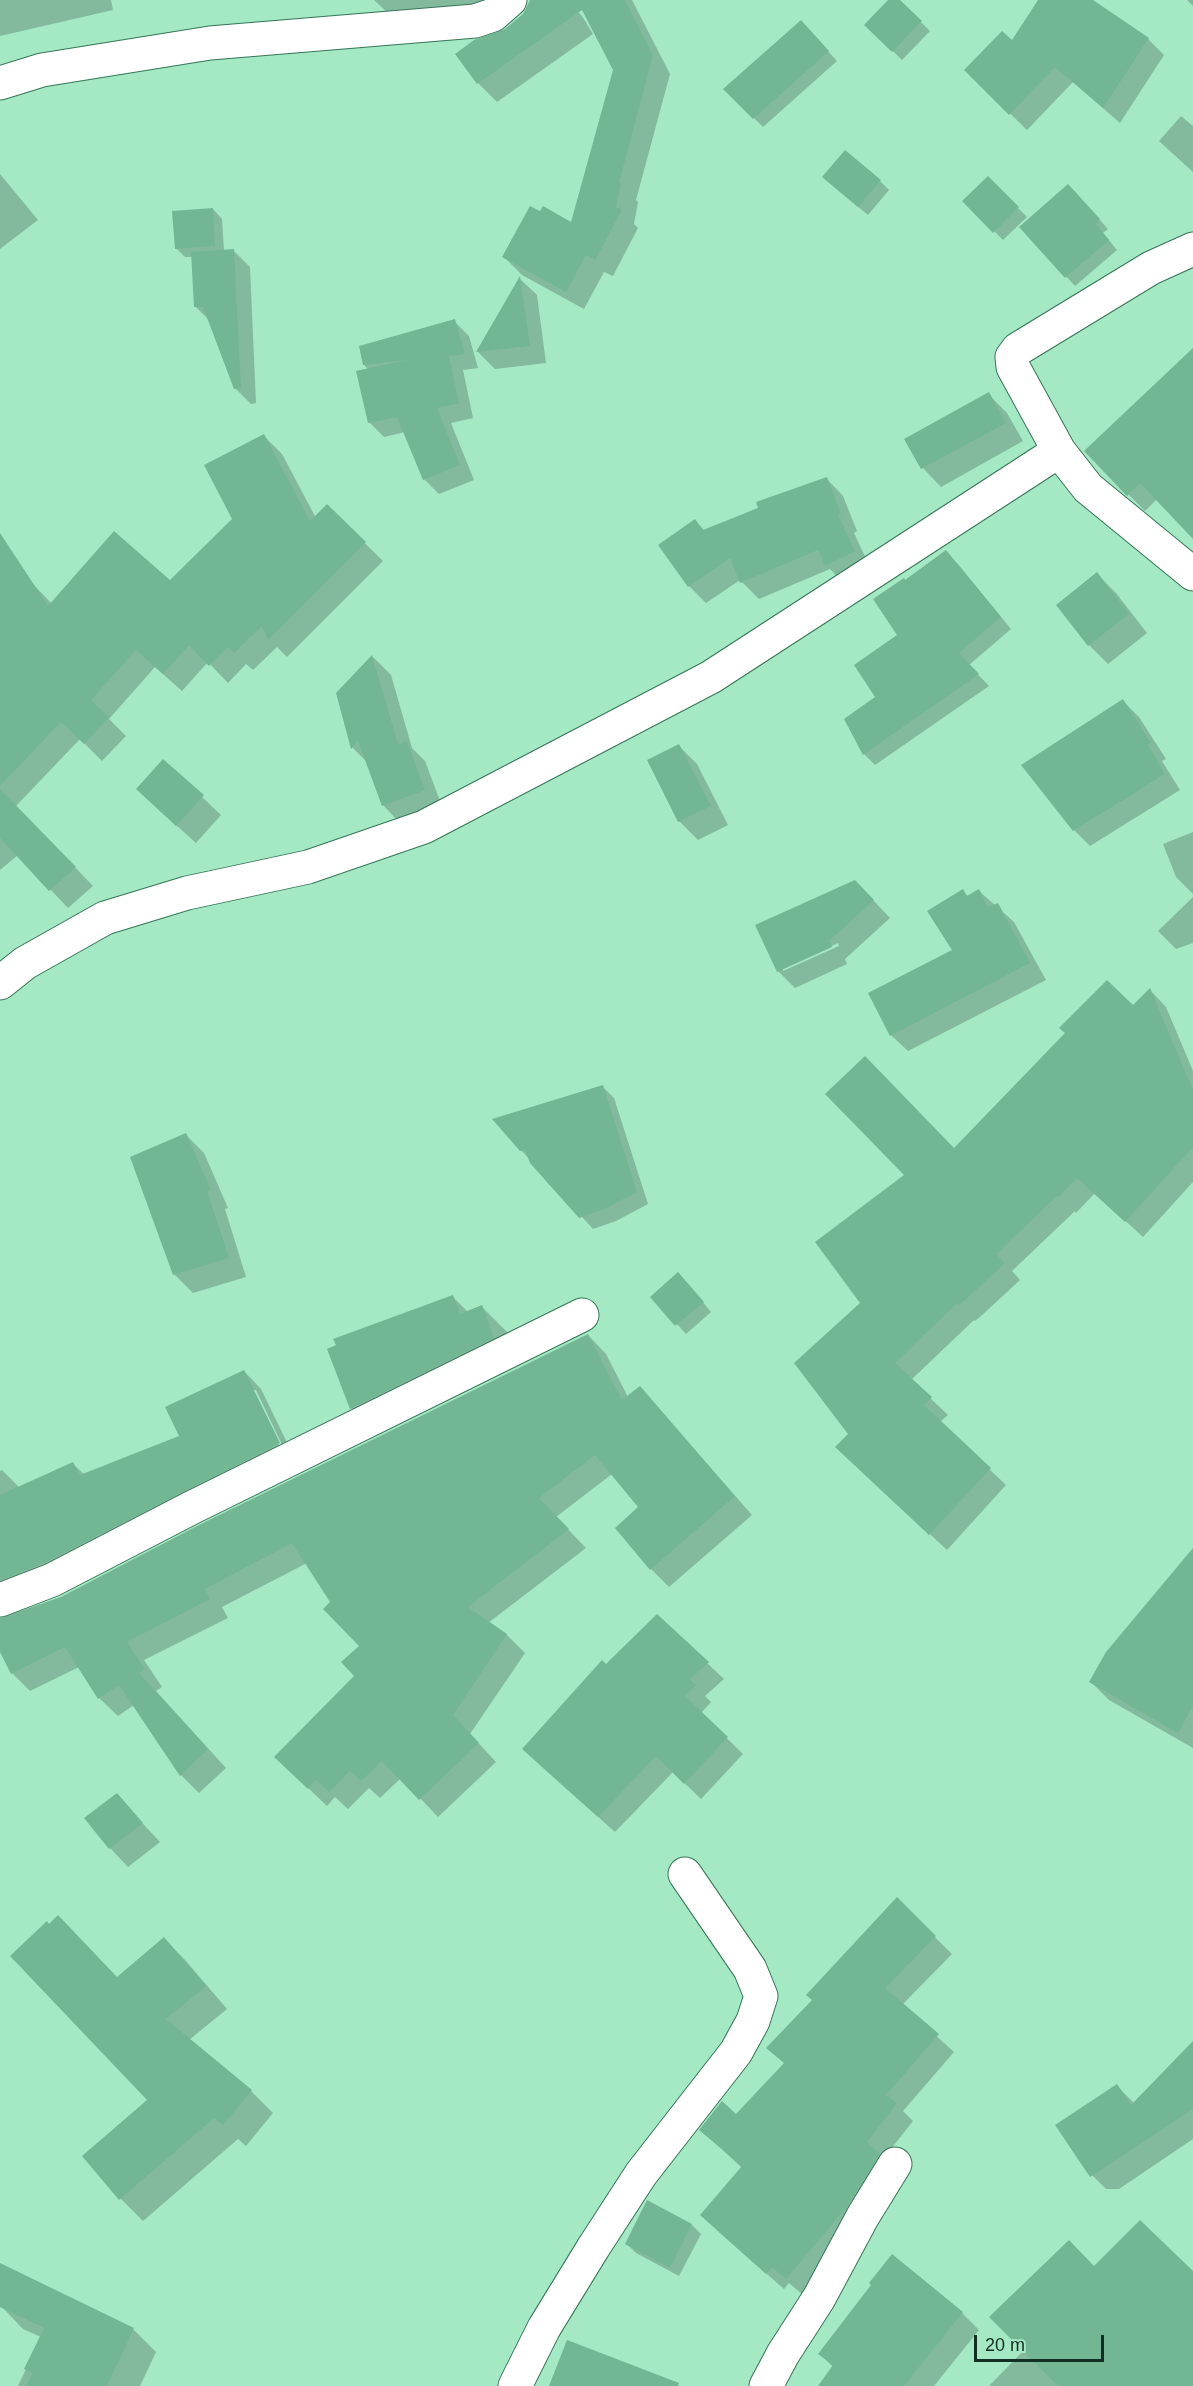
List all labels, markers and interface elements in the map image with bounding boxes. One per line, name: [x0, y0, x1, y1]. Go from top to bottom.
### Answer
scale bar: [977, 2323, 1108, 2361]
text: 20 m: [985, 2335, 1025, 2355]

